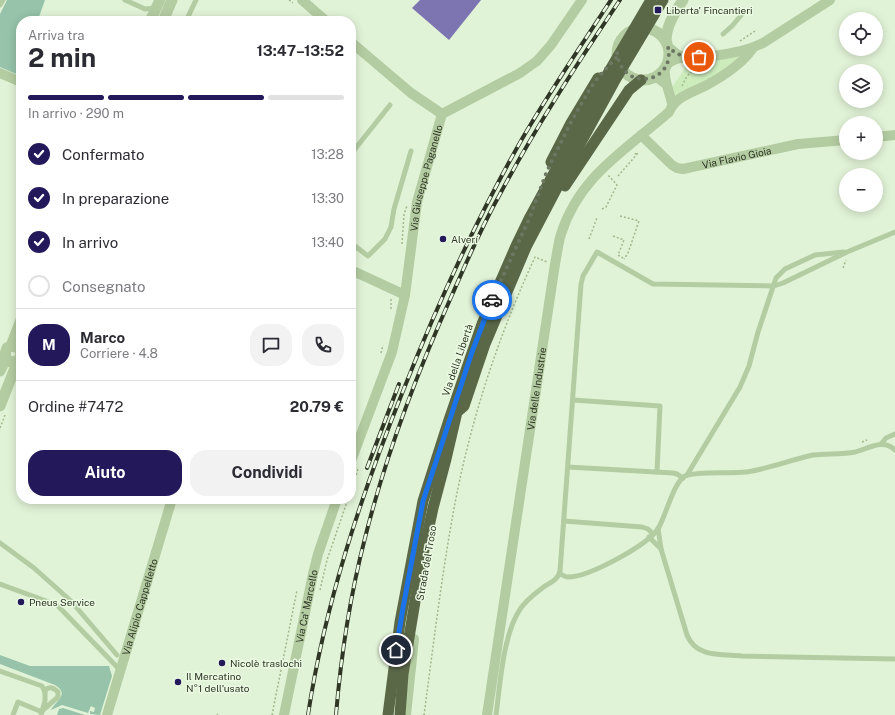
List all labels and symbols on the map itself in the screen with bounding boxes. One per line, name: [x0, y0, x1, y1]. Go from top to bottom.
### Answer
place label: Liberta' Fincantieri: [666, 4, 753, 16]
marker: Liberta' Fincantieri: [653, 5, 663, 15]
pin: [682, 40, 716, 74]
street label: Via Giuseppe Paganello: [407, 123, 445, 232]
street label: Via Flavio Gioia: [701, 144, 772, 171]
place label: Alverí: [451, 233, 478, 245]
marker: Alverí: [438, 234, 448, 244]
courier: [472, 280, 512, 320]
street label: Via della Libertà: [439, 322, 475, 398]
street label: Via delle Industrie: [524, 346, 548, 431]
street label: Strada del Troso: [413, 524, 439, 602]
street label: Via Alipio Cappelletto: [119, 557, 160, 657]
street label: Via Ca' Marcello: [293, 568, 320, 644]
place label: Pneus Service: [29, 596, 95, 608]
marker: Pneus Service: [16, 597, 26, 607]
pin: [379, 633, 413, 667]
place label: Nicolè traslochi: [230, 657, 302, 669]
marker: Nicolè traslochi: [217, 658, 227, 668]
place label: Il Mercatino N°1 dell'usato: [186, 670, 250, 694]
marker: Il Mercatino N°1 dell'usato: [173, 677, 183, 687]

